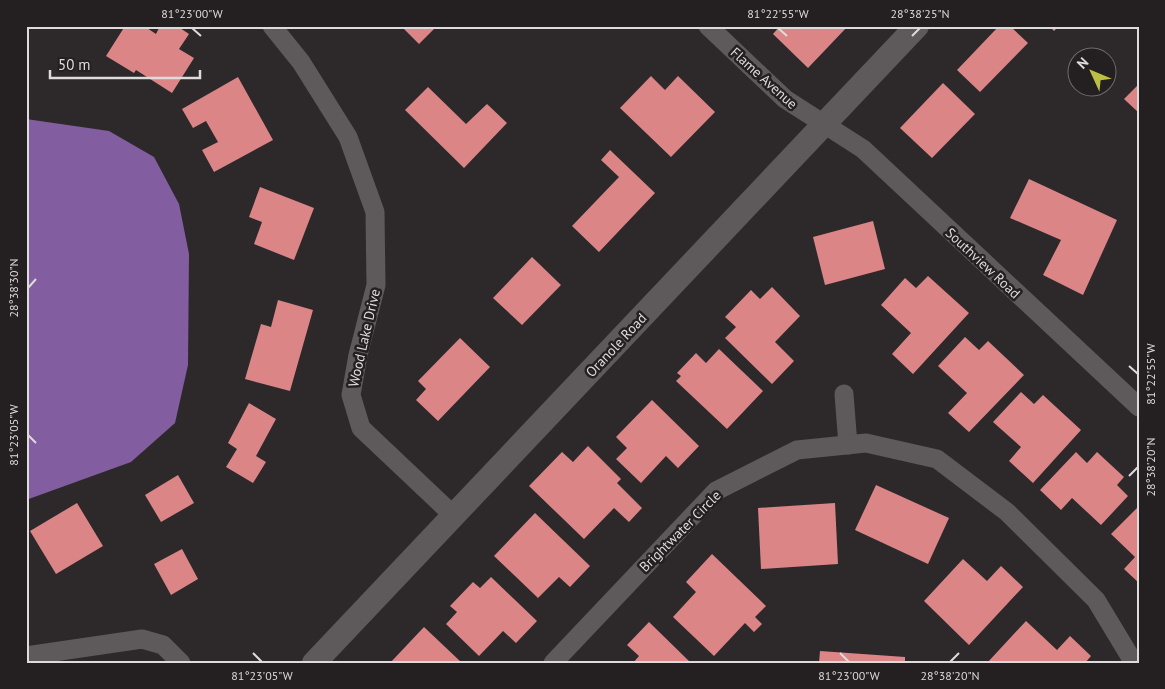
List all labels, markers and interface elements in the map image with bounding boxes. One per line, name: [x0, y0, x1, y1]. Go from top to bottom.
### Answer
text: 81°23'00"W: [161, 6, 223, 21]
text: 81°22'55"W: [747, 6, 809, 21]
text: 28°38'25"N: [890, 6, 950, 21]
street label: Flame Avenue: [727, 43, 801, 113]
scale bar: [50, 48, 200, 80]
north arrow: [1068, 48, 1118, 98]
text: N: [1073, 53, 1092, 73]
text: 50 m: [58, 55, 91, 74]
street label: Southview Road: [942, 224, 1024, 302]
text: 28°38'30"N: [6, 258, 21, 318]
street label: Wood Lake Drive: [344, 287, 384, 389]
street label: Oranole Road: [582, 309, 650, 381]
text: 81°22'55"W: [1143, 343, 1158, 405]
text: 81°23'05"W: [6, 404, 21, 466]
text: 28°38'20"N: [1143, 437, 1158, 497]
street label: Brightwater Circle: [635, 486, 725, 576]
text: 81°23'05"W: [231, 668, 293, 683]
text: 81°23'00"W: [818, 668, 880, 683]
text: 28°38'20"N: [920, 668, 980, 683]

